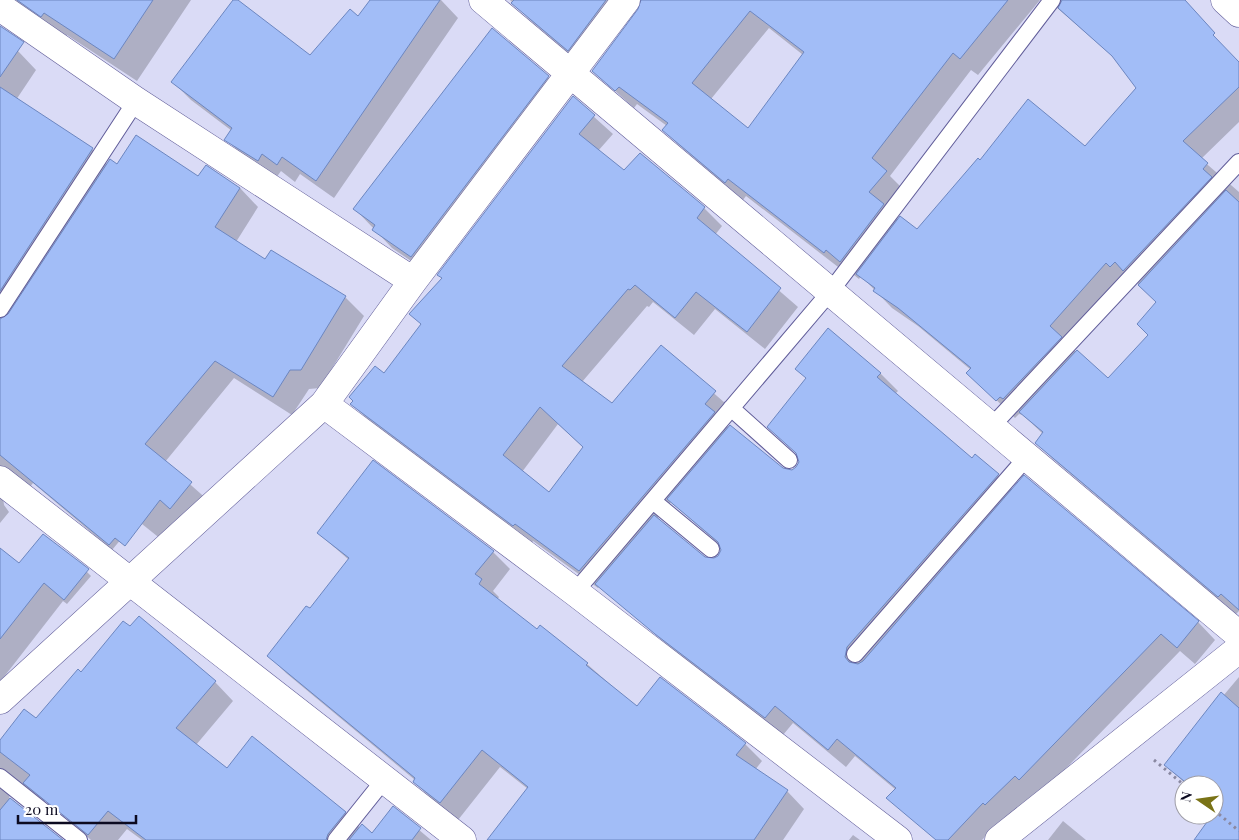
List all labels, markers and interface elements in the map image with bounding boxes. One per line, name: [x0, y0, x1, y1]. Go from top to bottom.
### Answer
north arrow: [1174, 775, 1224, 825]
text: N: [1175, 790, 1196, 804]
scale bar: [18, 792, 135, 824]
text: 20 m: [25, 799, 59, 819]

